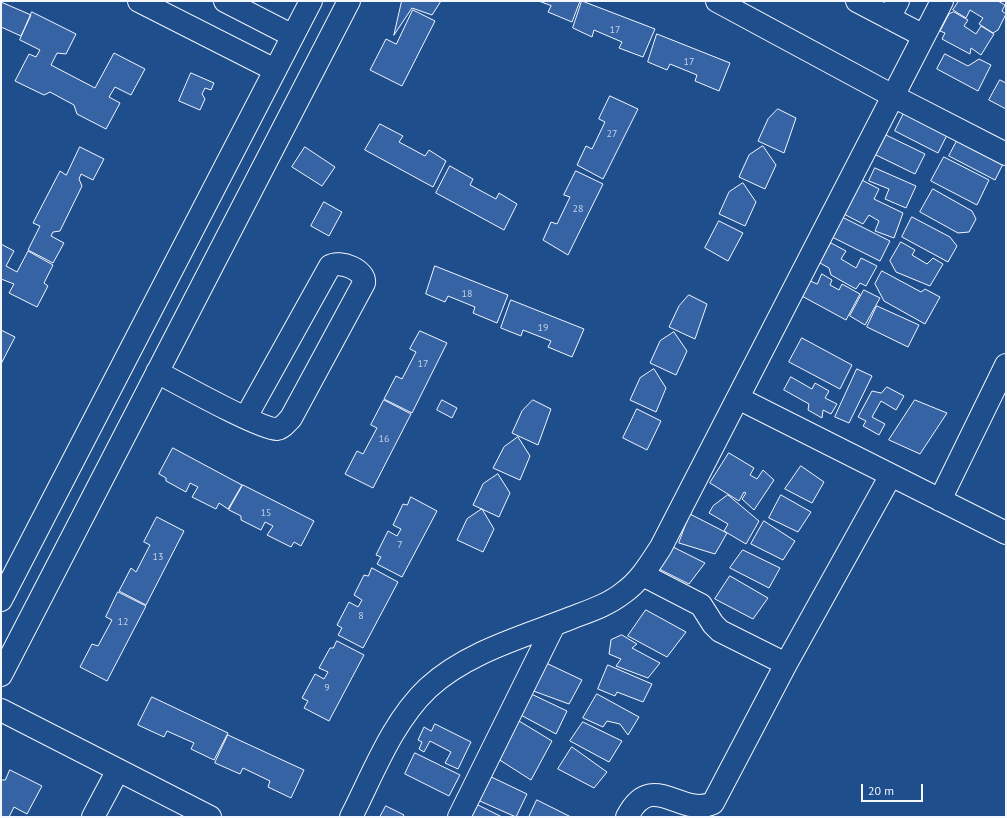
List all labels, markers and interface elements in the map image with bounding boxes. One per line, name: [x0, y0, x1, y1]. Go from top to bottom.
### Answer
house number: 17: [610, 24, 620, 36]
house number: 17: [684, 56, 694, 68]
house number: 27: [607, 128, 617, 140]
house number: 28: [573, 203, 583, 215]
house number: 18: [462, 288, 472, 300]
house number: 19: [538, 322, 548, 334]
house number: 17: [418, 358, 428, 370]
house number: 16: [379, 433, 389, 445]
house number: 15: [261, 507, 271, 519]
house number: 7: [397, 539, 403, 551]
house number: 13: [153, 551, 163, 563]
house number: 8: [358, 610, 364, 622]
house number: 12: [118, 616, 128, 628]
house number: 9: [324, 682, 330, 694]
scale bar: [863, 776, 925, 802]
text: 20 m: [868, 783, 894, 798]

